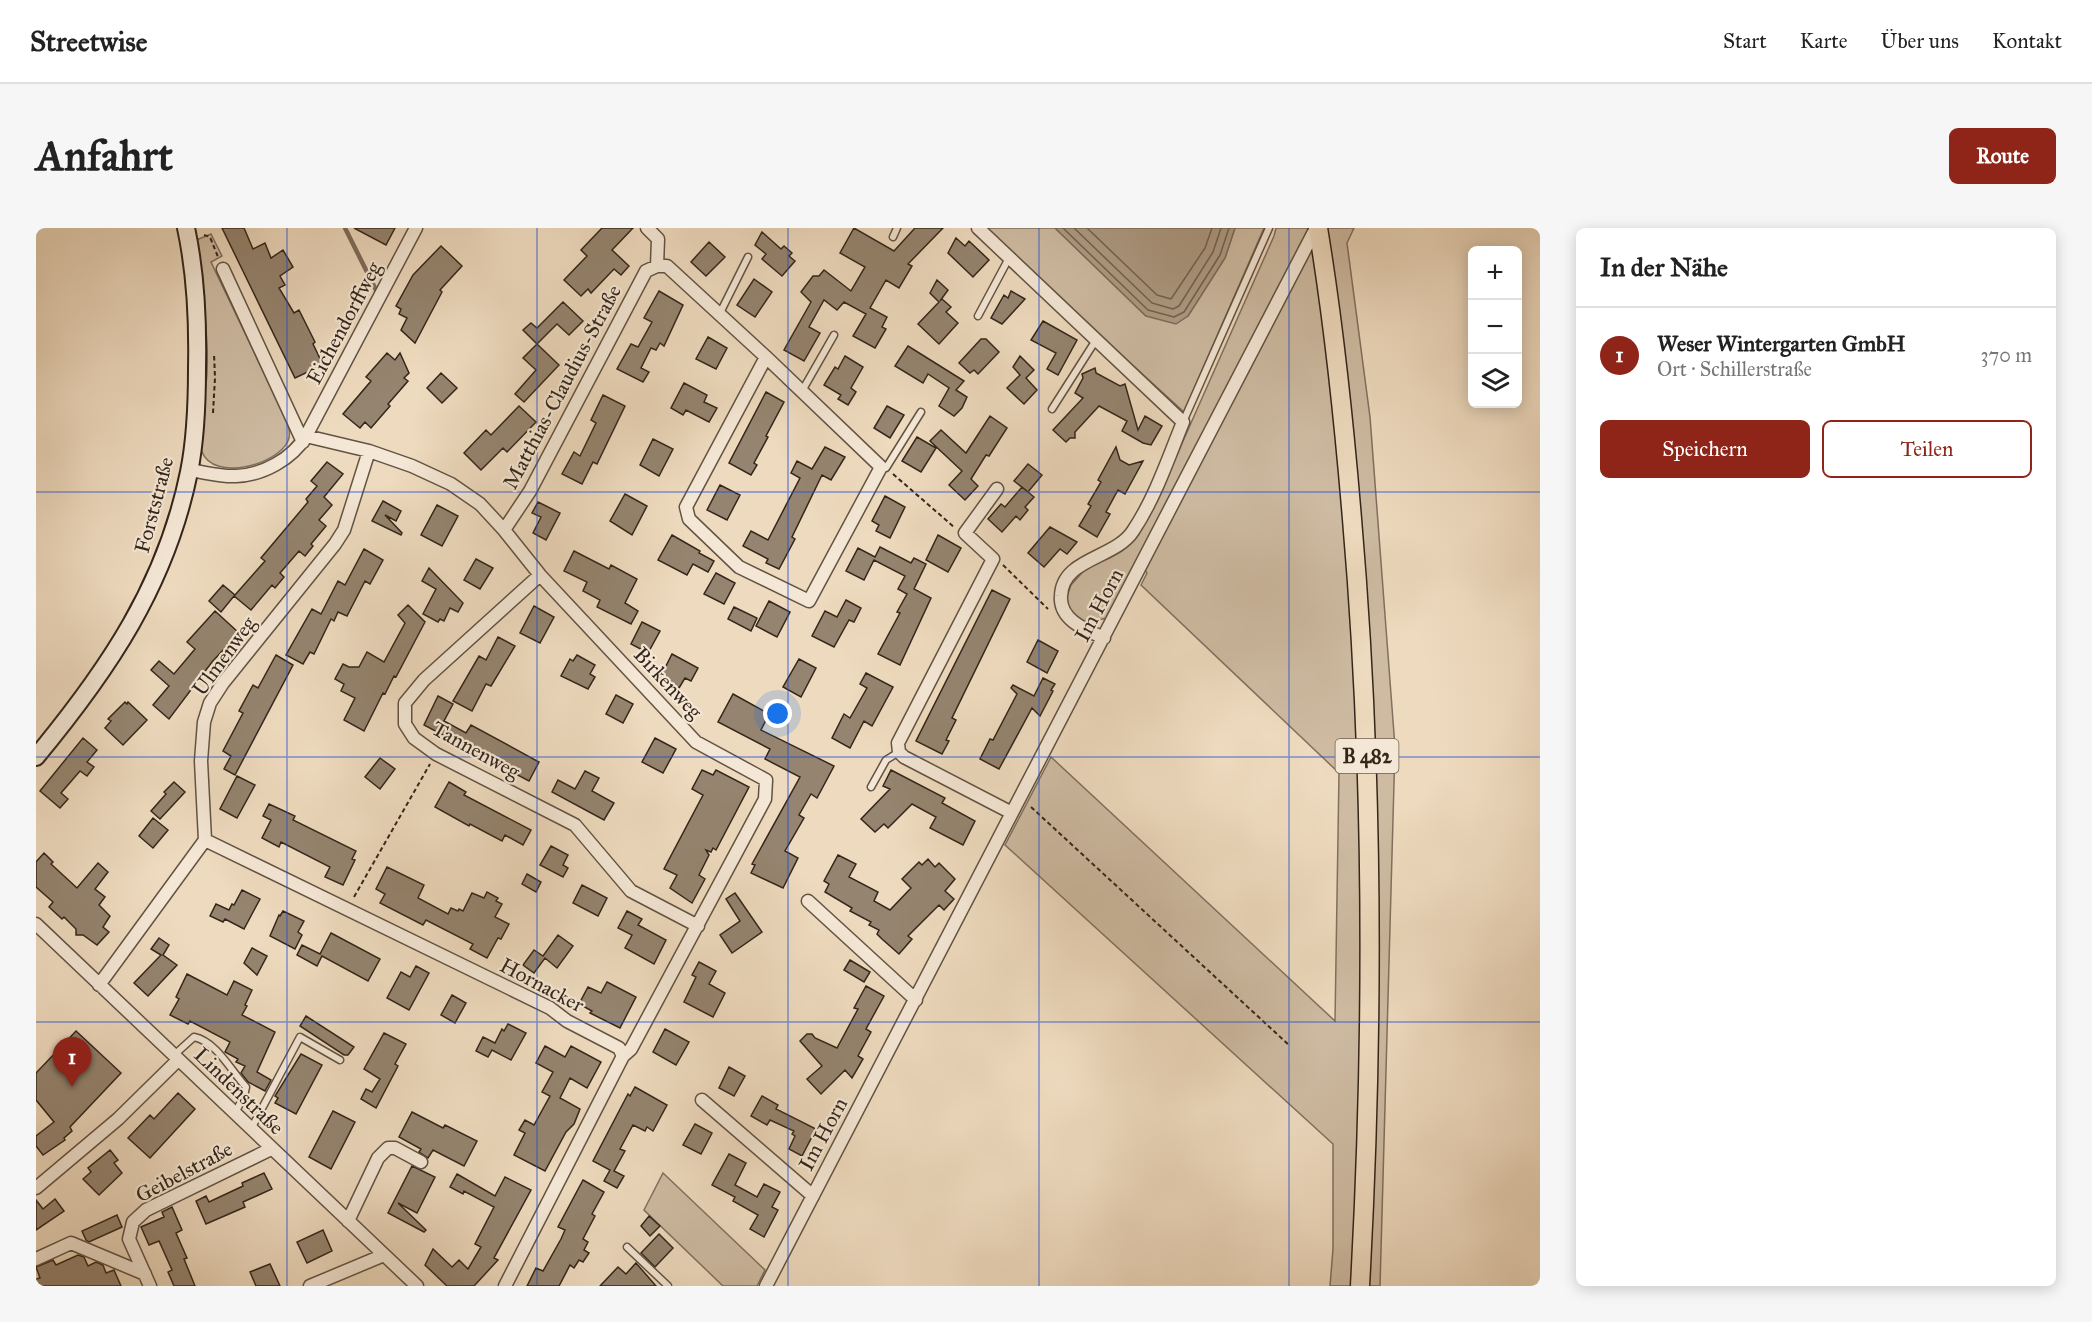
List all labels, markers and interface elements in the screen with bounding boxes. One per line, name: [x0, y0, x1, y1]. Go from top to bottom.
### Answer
text: Streetwise: [30, 24, 147, 59]
text: Start: [1723, 28, 1767, 54]
text: Karte: [1800, 28, 1848, 54]
text: Über uns: [1881, 28, 1959, 54]
text: Kontakt: [1992, 28, 2062, 54]
button: Route: [1949, 128, 2056, 184]
text: Anfahrt: [36, 130, 173, 182]
map controls: [1468, 246, 1522, 408]
button: +: [1468, 246, 1522, 300]
text: In der Nähe: [1600, 251, 1728, 283]
street label: Eichendorffweg: [301, 257, 387, 389]
street label: Matthias-Claudius-Straße: [497, 280, 627, 494]
button: −: [1468, 300, 1522, 354]
text: Weser Wintergarten GmbH: [1657, 330, 1905, 357]
text: 1: [1616, 343, 1623, 367]
text: 370 m: [1981, 343, 2032, 367]
button: layers: [1468, 354, 1522, 408]
text: Ort · Schillerstraße: [1657, 357, 1812, 381]
button: Speichern: [1600, 420, 1810, 478]
button: Teilen: [1822, 420, 2032, 478]
street label: Forststraße: [129, 454, 179, 556]
street label: Im Horn: [1069, 564, 1129, 646]
street label: Ulmenweg: [186, 611, 262, 701]
street label: Birkenweg: [628, 642, 708, 725]
your location: [763, 699, 792, 728]
street label: Tannenweg: [427, 715, 525, 785]
road number: B 482: [1336, 739, 1398, 773]
street label: Hornacker: [495, 952, 589, 1018]
pin: 1: [52, 1038, 92, 1087]
street label: Lindenstraße: [189, 1042, 289, 1140]
street label: Im Horn: [793, 1093, 853, 1175]
street label: Geibelstraße: [131, 1136, 237, 1208]

